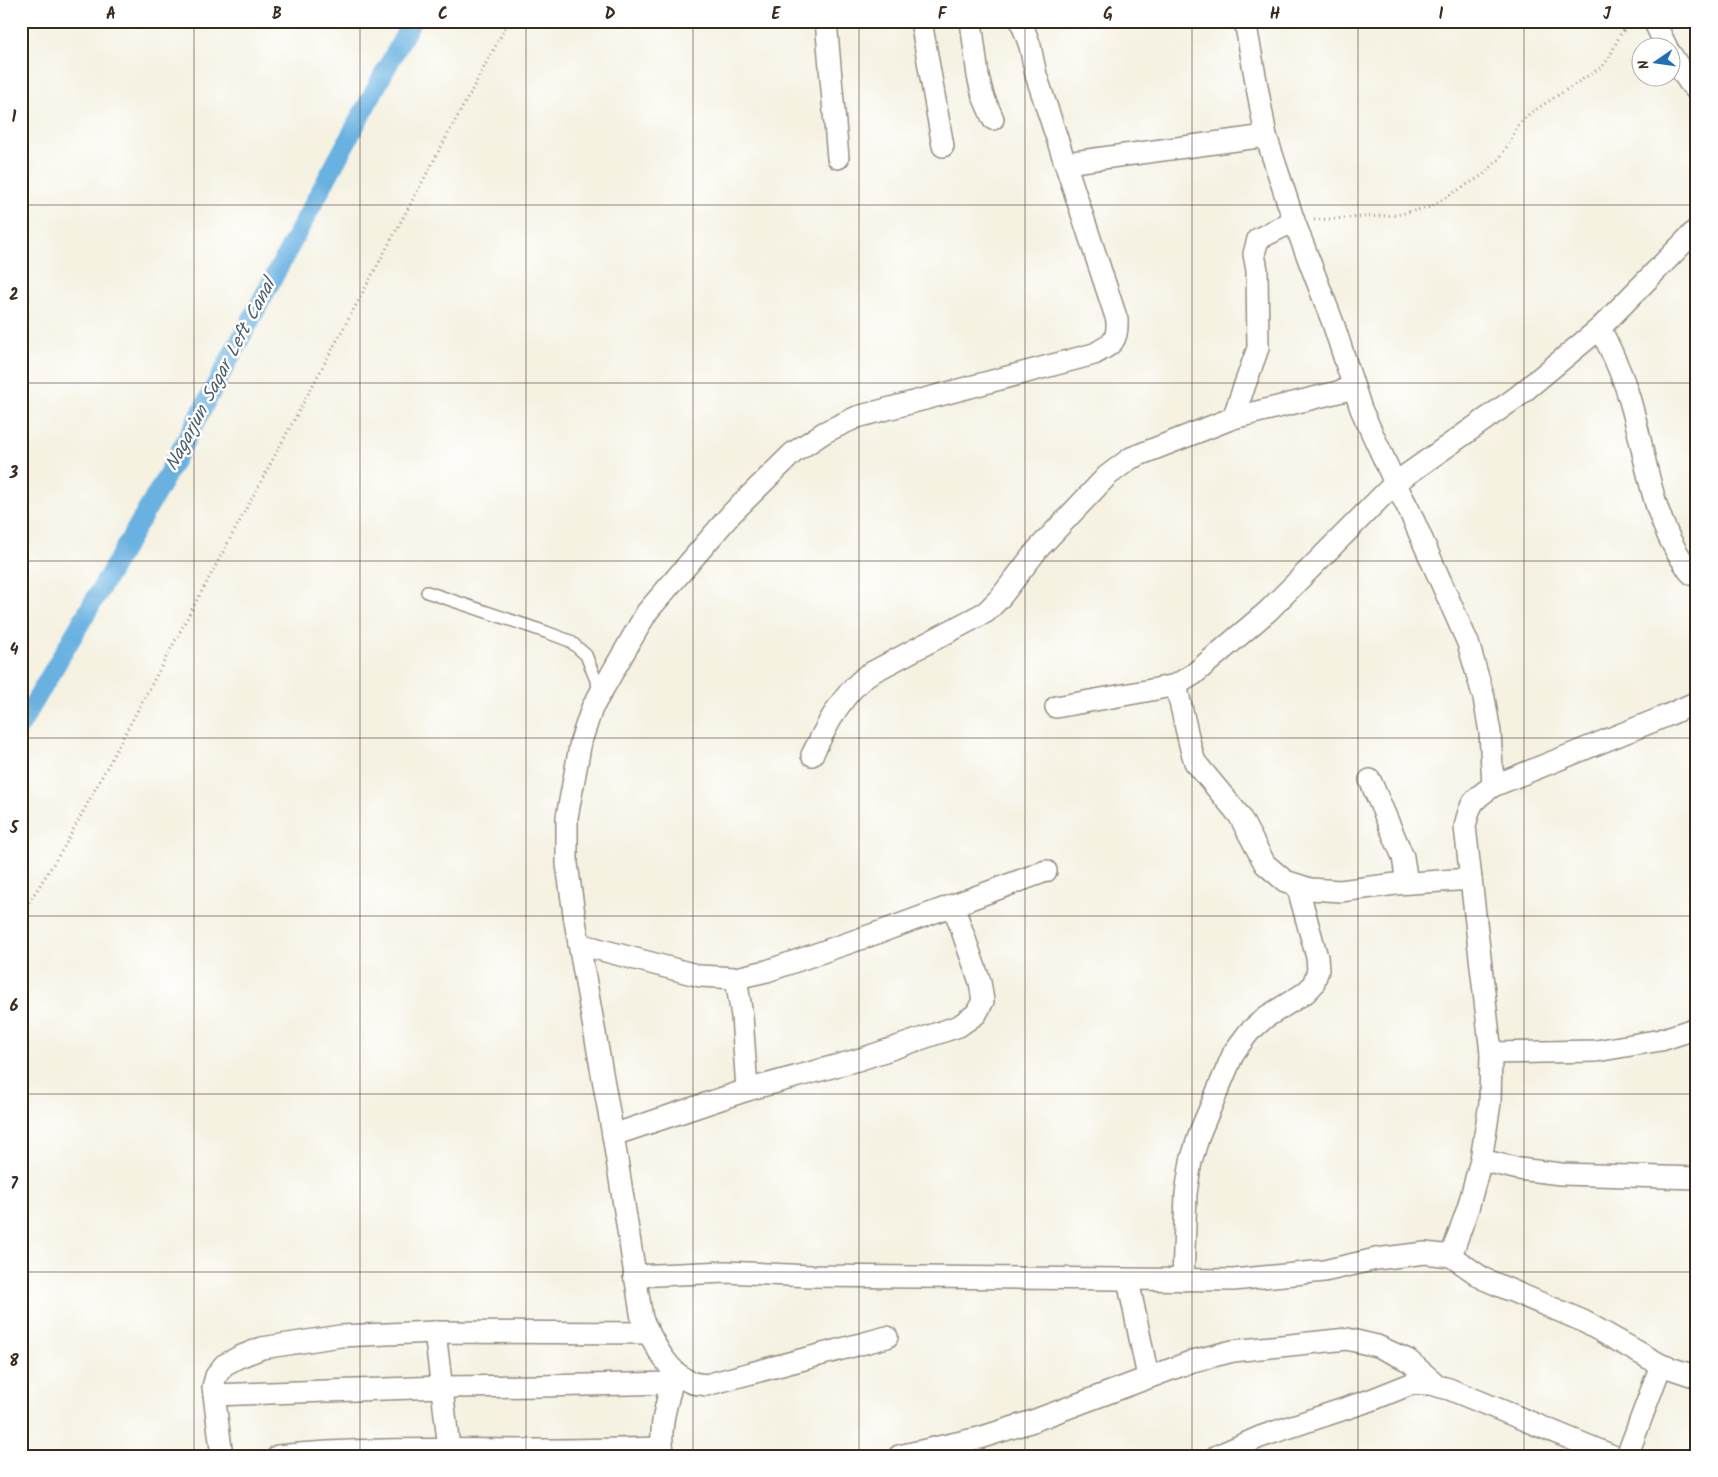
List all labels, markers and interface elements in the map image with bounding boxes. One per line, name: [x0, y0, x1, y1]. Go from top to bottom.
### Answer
text: A: [106, 2, 116, 27]
text: B: [272, 2, 282, 27]
text: C: [438, 2, 448, 27]
text: D: [605, 2, 616, 27]
text: E: [772, 2, 782, 27]
text: F: [938, 2, 948, 27]
text: G: [1103, 2, 1113, 27]
text: H: [1270, 2, 1280, 27]
text: I: [1439, 2, 1444, 27]
text: J: [1603, 2, 1612, 27]
north arrow: [1630, 38, 1680, 88]
text: N: [1633, 58, 1656, 71]
text: 1: [12, 105, 17, 130]
water label: Nagarjun Sagar Left Canal: [158, 271, 286, 476]
text: 2: [9, 283, 19, 308]
text: 3: [9, 461, 19, 486]
text: 4: [10, 638, 19, 663]
text: 5: [9, 816, 20, 841]
text: 6: [10, 994, 19, 1019]
text: 7: [10, 1172, 18, 1197]
text: 8: [9, 1349, 19, 1374]

